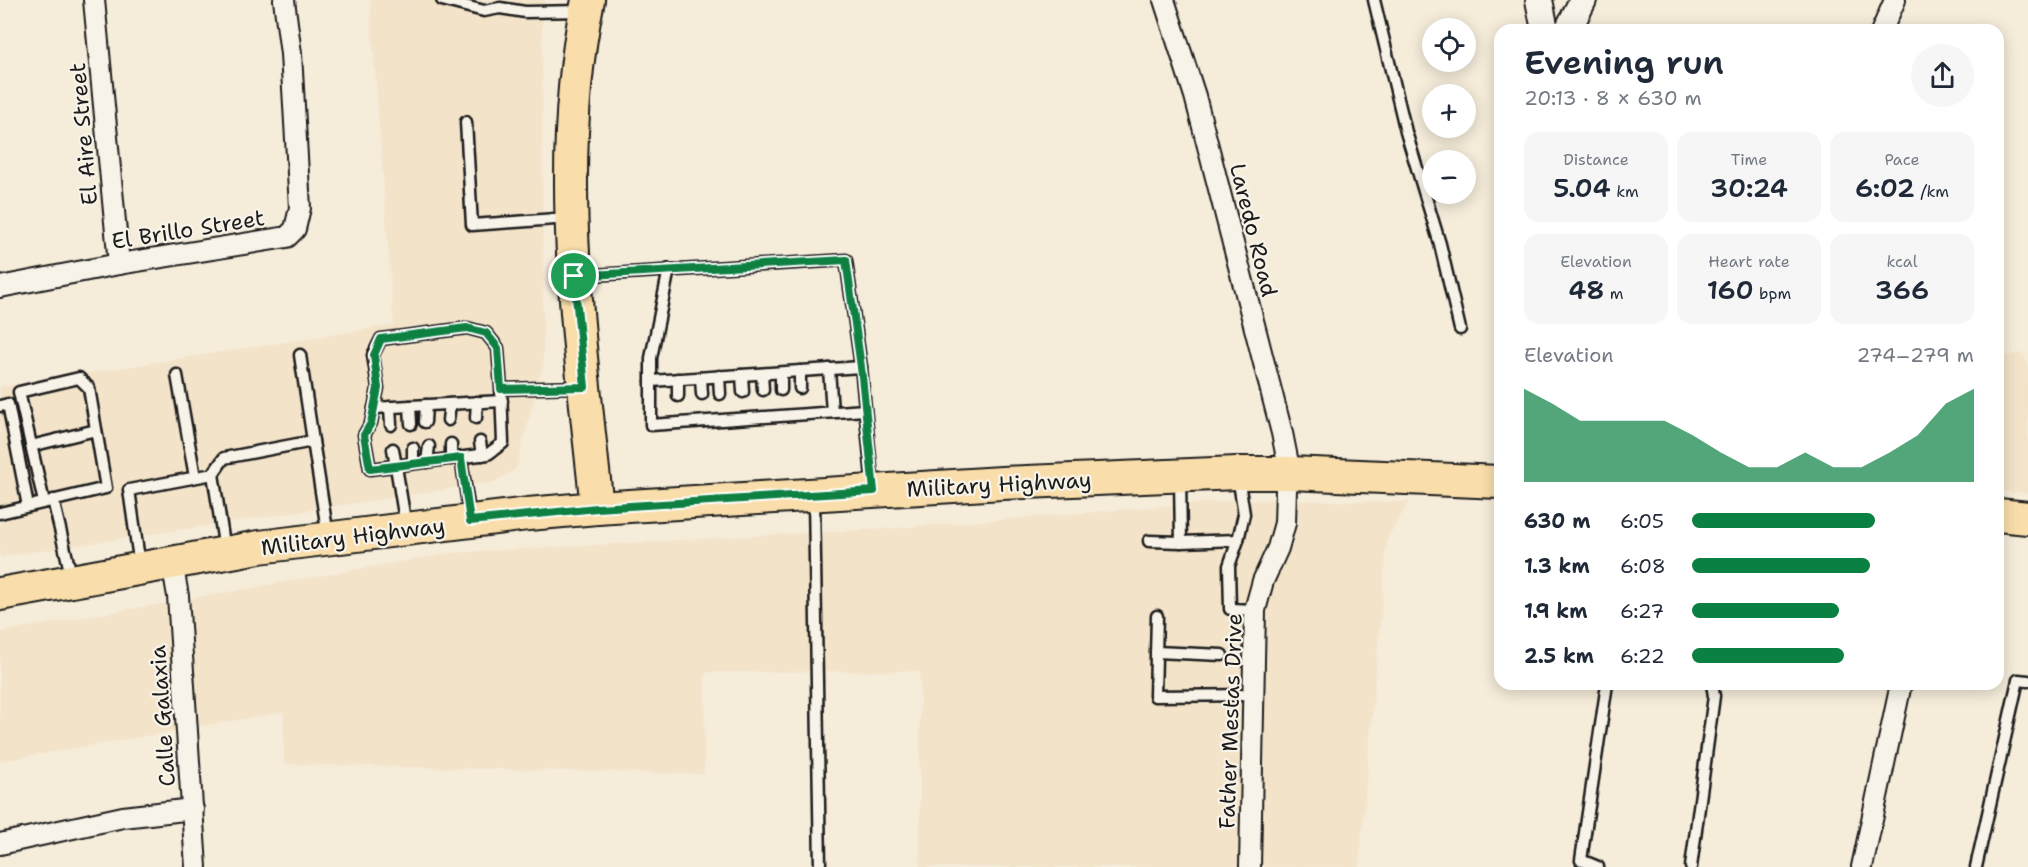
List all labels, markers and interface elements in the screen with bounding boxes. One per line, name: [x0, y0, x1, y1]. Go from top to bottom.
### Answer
map controls: [1422, 18, 1476, 204]
button: locate: [1422, 18, 1476, 72]
text: Evening run: [1524, 40, 1724, 85]
button: share: [1911, 44, 1974, 107]
street label: El Aire Street: [63, 61, 104, 206]
button: +: [1422, 84, 1476, 138]
text: 20:13 · 8 × 630 m: [1524, 85, 1702, 111]
text: Distance: [1563, 149, 1629, 170]
text: Time: [1731, 149, 1767, 170]
text: Pace: [1884, 149, 1920, 170]
button: −: [1422, 150, 1476, 204]
street label: Laredo Road: [1223, 160, 1284, 300]
text: 5.04: [1553, 170, 1611, 205]
text: 30:24: [1710, 170, 1788, 205]
text: 6:02: [1855, 170, 1915, 205]
text: km: [1611, 181, 1639, 202]
text: /km: [1915, 181, 1949, 202]
street label: El Brillo Street: [110, 203, 267, 256]
pin: [548, 250, 599, 301]
text: Elevation: [1560, 251, 1632, 272]
text: Heart rate: [1708, 251, 1790, 272]
text: kcal: [1886, 251, 1918, 272]
icon: arrive: [557, 259, 590, 292]
text: 48: [1568, 272, 1604, 307]
text: 160: [1707, 272, 1754, 307]
text: 366: [1875, 272, 1929, 307]
text: m: [1604, 283, 1624, 304]
text: bpm: [1754, 283, 1791, 304]
text: Elevation: [1524, 342, 1614, 368]
text: 274–279 m: [1856, 342, 1974, 368]
street label: Military Highway: [906, 465, 1092, 504]
text: 630 m: [1524, 508, 1590, 534]
text: 6:05: [1620, 508, 1664, 534]
street label: Military Highway: [259, 511, 447, 562]
text: 1.3 km: [1524, 553, 1590, 579]
text: 6:08: [1620, 553, 1666, 579]
text: 1.9 km: [1524, 598, 1587, 624]
text: 6:27: [1620, 598, 1664, 624]
street label: Father Mestas Drive: [1212, 613, 1249, 829]
text: 2.5 km: [1524, 643, 1594, 669]
text: 6:22: [1620, 643, 1665, 669]
street label: Calle Galaxia: [143, 644, 182, 787]

